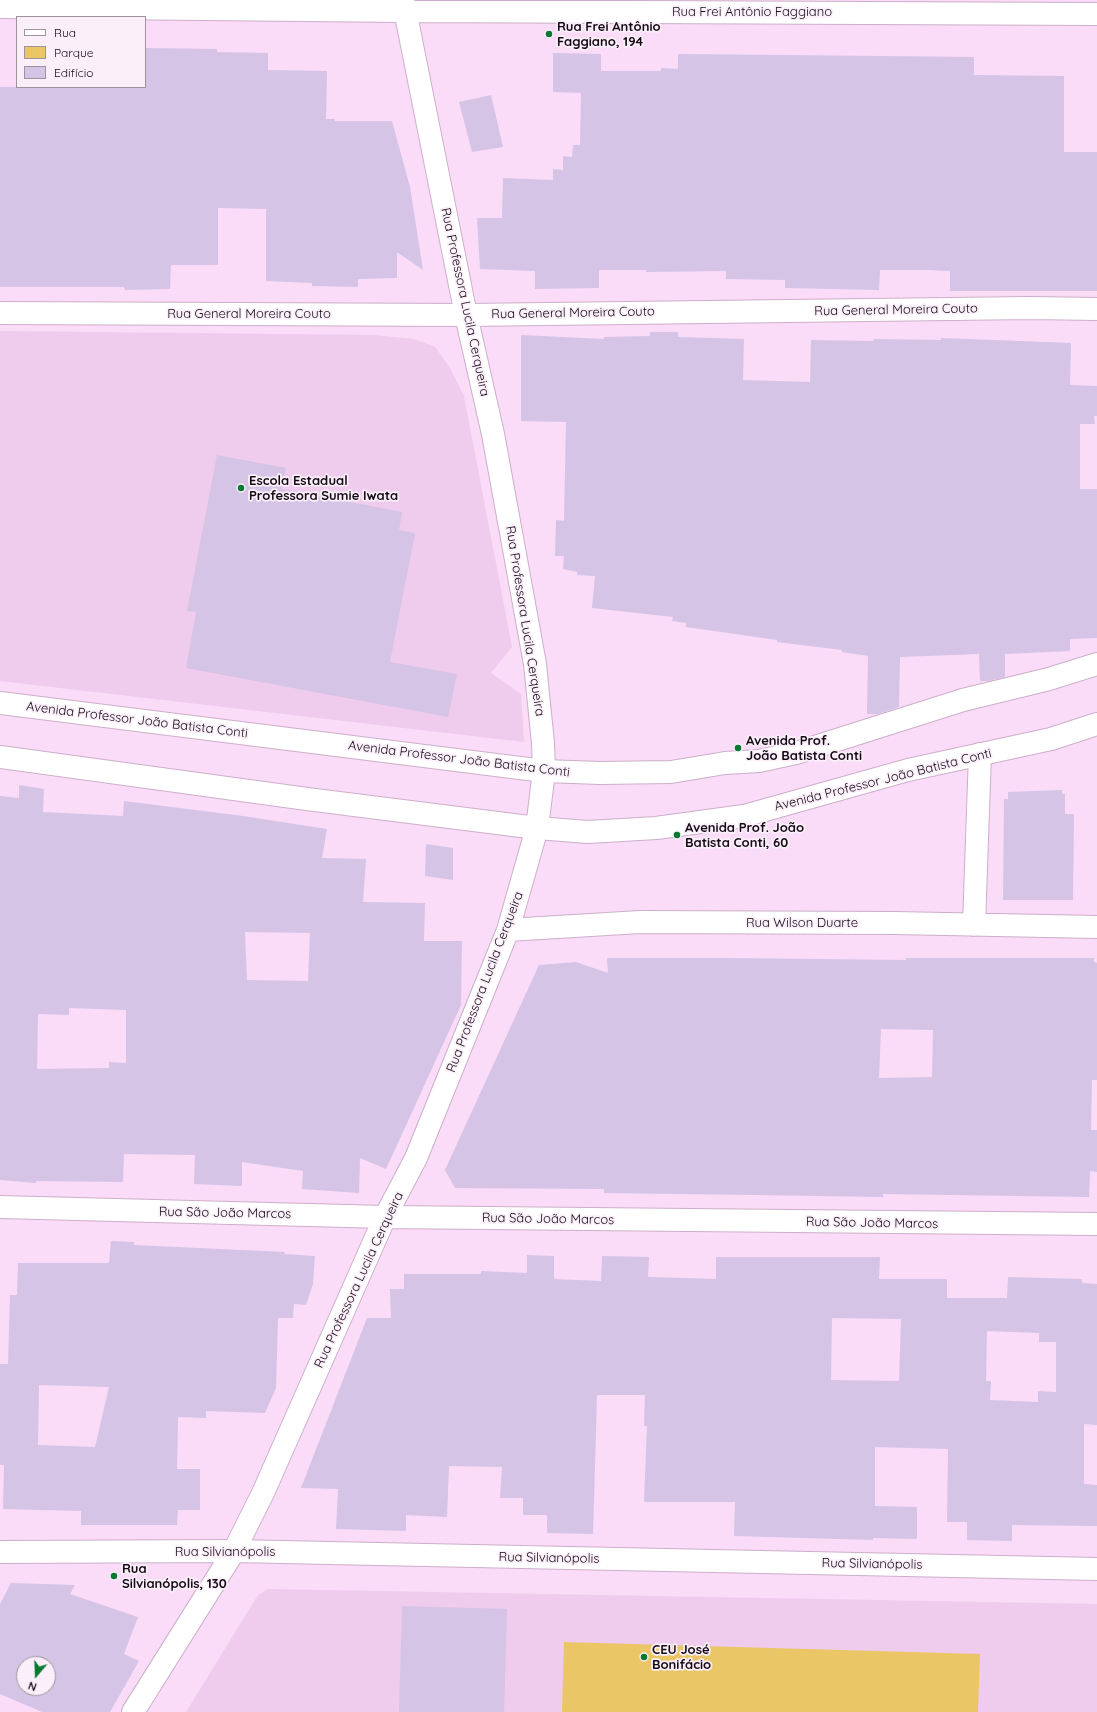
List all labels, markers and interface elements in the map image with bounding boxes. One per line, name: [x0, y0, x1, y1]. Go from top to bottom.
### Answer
street label: Rua Frei Antônio Faggiano: [672, 4, 832, 20]
legend: [16, 16, 146, 88]
place label: Rua Frei Antônio Faggiano, 194: [557, 19, 661, 50]
text: Rua: [54, 25, 76, 40]
marker: Rua Frei Antônio Faggiano, 194: [544, 29, 554, 39]
text: Parque: [54, 45, 94, 60]
text: Edifício: [54, 65, 94, 80]
street label: Rua Professora Lucila Cerqueira: [437, 206, 493, 398]
street label: Rua General Moreira Couto: [814, 301, 978, 319]
street label: Rua General Moreira Couto: [491, 304, 655, 322]
street label: Rua General Moreira Couto: [167, 306, 331, 322]
place label: Escola Estadual Professora Sumie Iwata: [249, 473, 398, 504]
marker: Escola Estadual Professora Sumie Iwata: [236, 483, 246, 493]
street label: Rua Professora Lucila Cerqueira: [502, 525, 548, 717]
street label: Avenida Professor João Batista Conti: [25, 699, 249, 741]
place label: Avenida Prof. João Batista Conti: [746, 733, 862, 764]
street label: Avenida Professor João Batista Conti: [347, 738, 571, 780]
marker: Avenida Prof. João Batista Conti: [733, 743, 743, 753]
street label: Avenida Professor João Batista Conti: [773, 745, 993, 815]
place label: Avenida Prof. João Batista Conti, 60: [685, 820, 804, 851]
marker: Avenida Prof. João Batista Conti, 60: [672, 830, 682, 840]
street label: Rua Professora Lucila Cerqueira: [443, 889, 527, 1075]
street label: Rua Wilson Duarte: [746, 915, 858, 931]
street label: Rua Professora Lucila Cerqueira: [311, 1189, 407, 1371]
street label: Rua São João Marcos: [159, 1204, 291, 1222]
street label: Rua São João Marcos: [482, 1210, 614, 1228]
street label: Rua São João Marcos: [806, 1214, 938, 1232]
street label: Rua Silvianópolis: [175, 1544, 275, 1560]
street label: Rua Silvianópolis: [499, 1549, 599, 1567]
street label: Rua Silvianópolis: [822, 1555, 922, 1573]
place label: Rua Silvianópolis, 130: [122, 1561, 227, 1592]
marker: Rua Silvianópolis, 130: [109, 1571, 119, 1581]
place label: CEU José Bonifácio: [652, 1642, 711, 1673]
marker: CEU José Bonifácio: [639, 1652, 649, 1662]
north arrow: [16, 1656, 56, 1696]
text: N: [26, 1678, 39, 1694]

